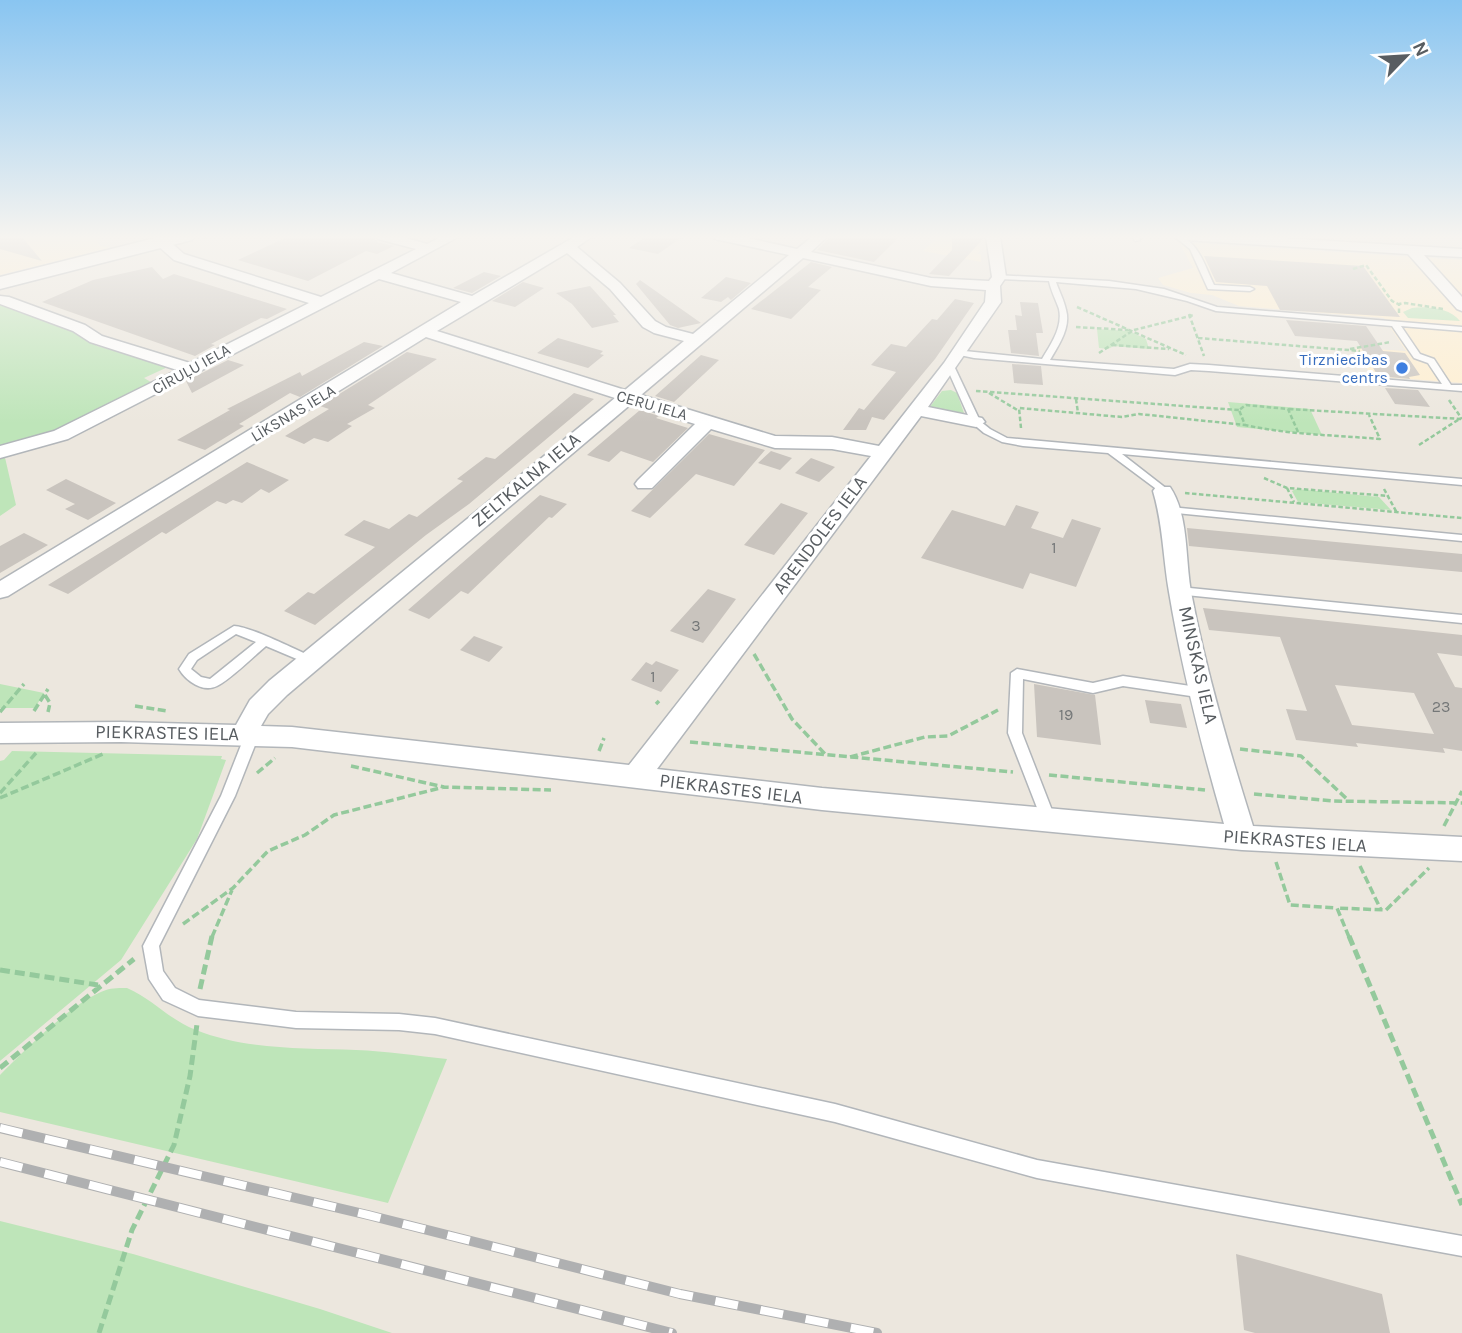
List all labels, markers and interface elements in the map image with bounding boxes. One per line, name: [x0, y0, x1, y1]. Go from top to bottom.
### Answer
north arrow: [1371, 21, 1441, 91]
text: N: [1408, 38, 1433, 60]
street label: CĪRUĻU IELA: [149, 340, 233, 398]
place label: Tirzniecības centrs: [1299, 350, 1388, 387]
marker: Tirzniecības centrs: [1394, 360, 1410, 376]
street label: LĪKSNAS IELA: [247, 380, 339, 446]
street label: CERU IELA: [614, 386, 690, 424]
street label: ZELTKALNA IELA: [467, 428, 585, 532]
street label: ARENDOLES IELA: [768, 471, 872, 598]
house number: 1: [1051, 538, 1057, 557]
street label: MINSKAS IELA: [1174, 604, 1222, 726]
house number: 3: [691, 616, 701, 635]
house number: 1: [650, 667, 656, 686]
house number: 23: [1432, 697, 1450, 716]
house number: 19: [1059, 705, 1073, 724]
street label: PIEKRASTES IELA: [95, 721, 239, 745]
street label: PIEKRASTES IELA: [658, 769, 804, 809]
street label: PIEKRASTES IELA: [1222, 825, 1368, 857]

